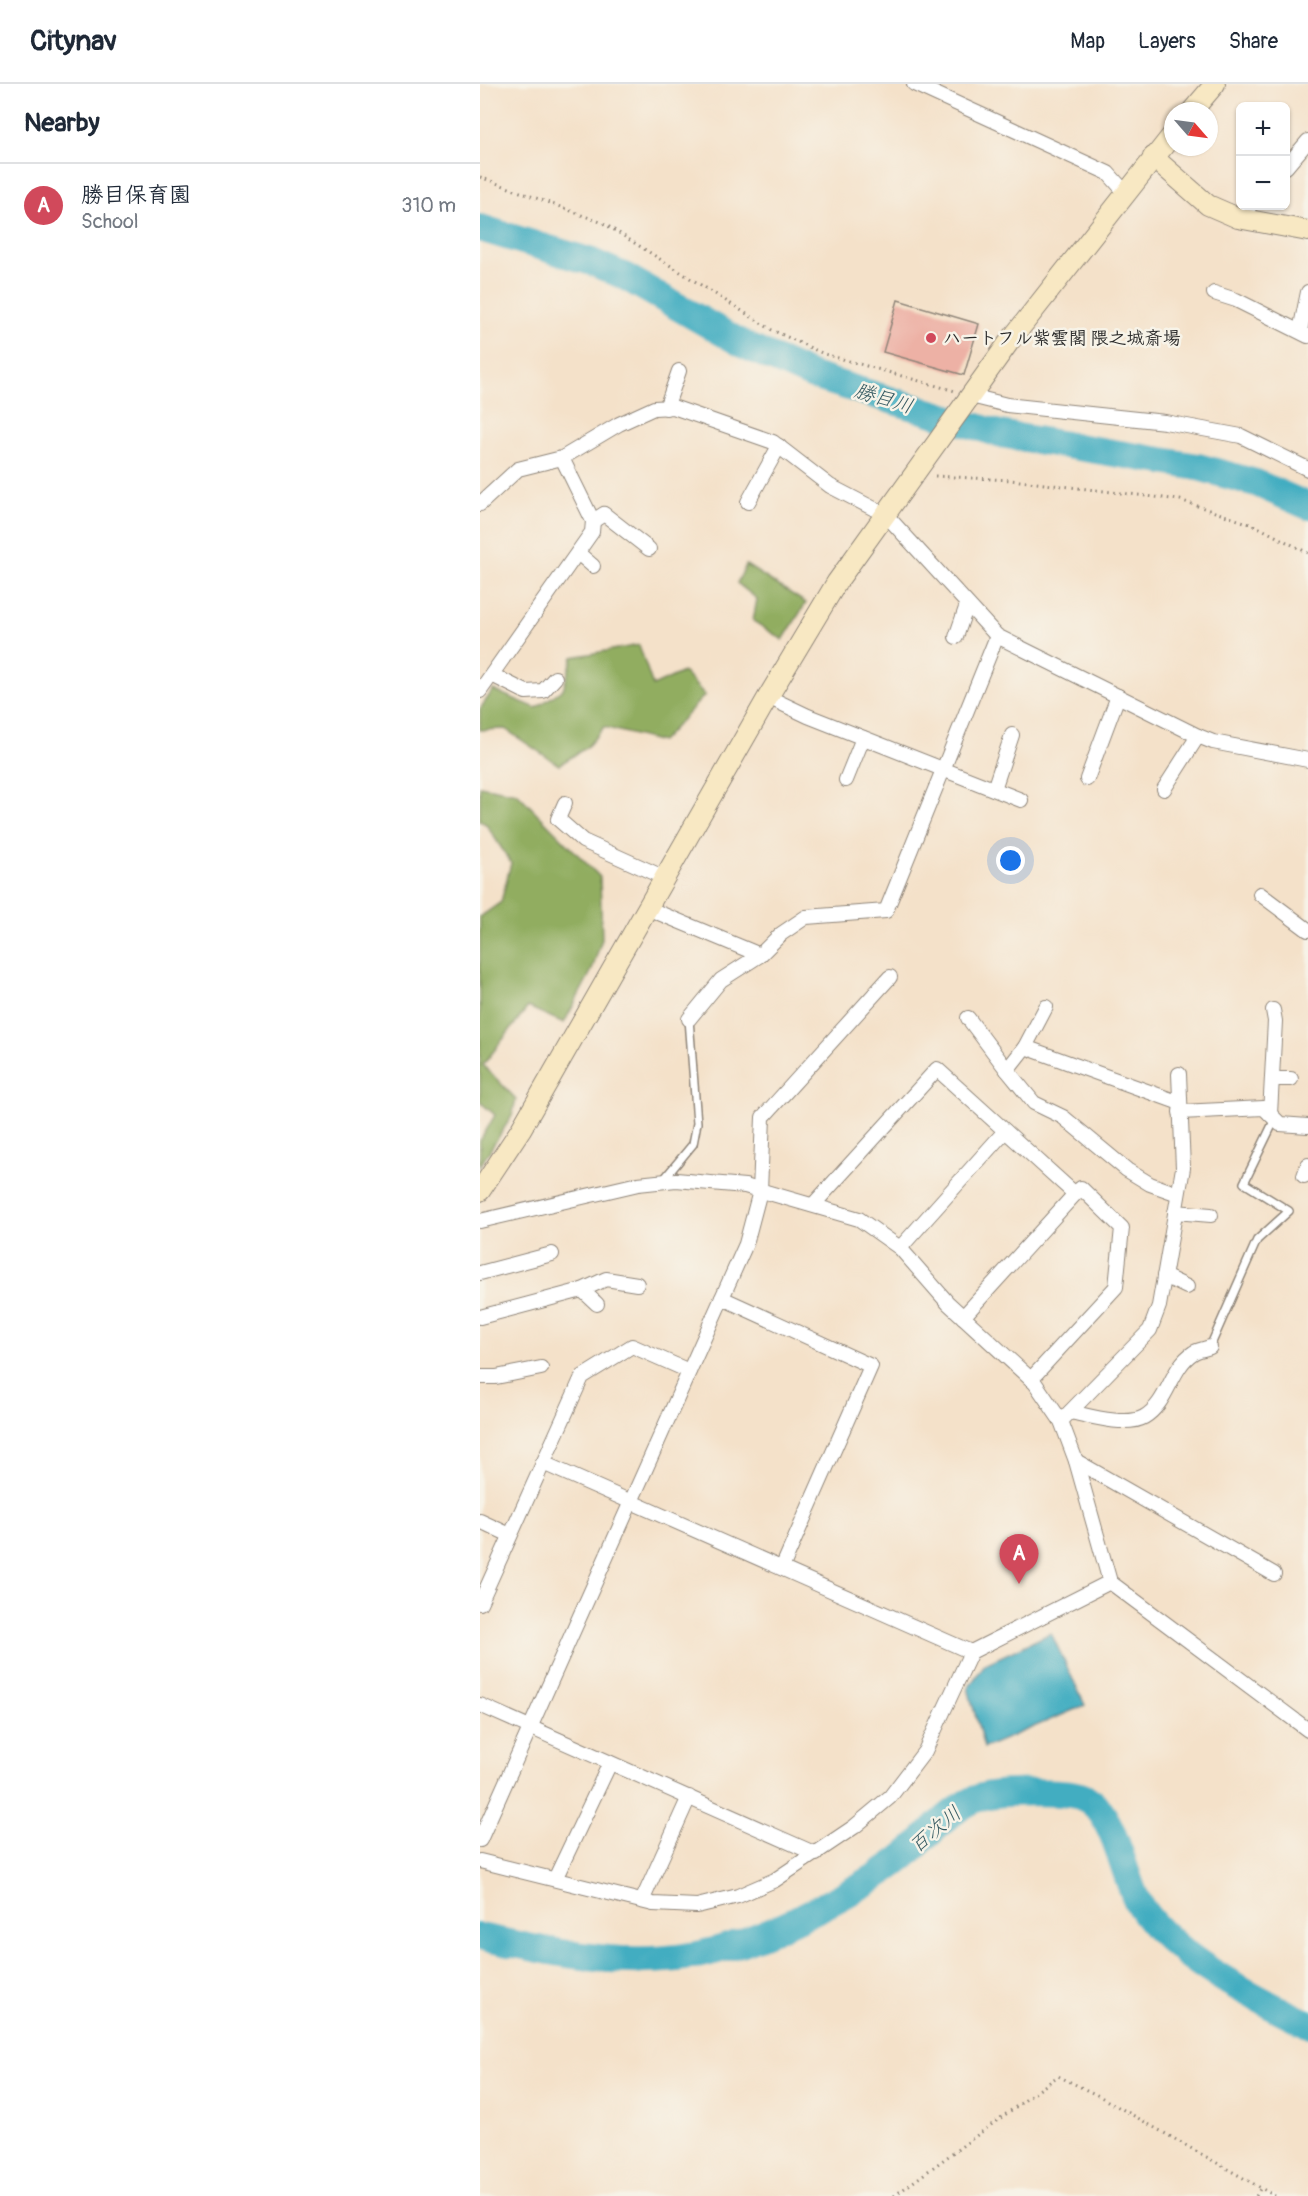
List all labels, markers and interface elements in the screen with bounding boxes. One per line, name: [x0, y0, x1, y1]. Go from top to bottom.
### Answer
text: Citynav: [30, 24, 117, 59]
text: Map: [1070, 28, 1105, 55]
text: Layers: [1138, 28, 1196, 55]
text: Share: [1229, 28, 1278, 55]
north arrow: [1164, 102, 1218, 156]
map controls: [1236, 102, 1290, 210]
button: +: [1236, 102, 1290, 156]
text: Nearby: [24, 107, 100, 139]
button: −: [1236, 156, 1290, 210]
text: 勝目保育園: [81, 181, 191, 209]
text: A: [37, 193, 50, 218]
text: 310 m: [401, 193, 456, 218]
text: School: [81, 209, 138, 234]
place label: ハートフル紫雲閣 隈之城斎場: [943, 327, 1181, 350]
marker: ハートフル紫雲閣 隈之城斎場: [924, 331, 938, 345]
water label: 勝目川: [852, 378, 916, 419]
your location: [996, 846, 1025, 875]
pin: A: [1000, 1534, 1038, 1584]
water label: 百次川: [904, 1801, 966, 1858]

